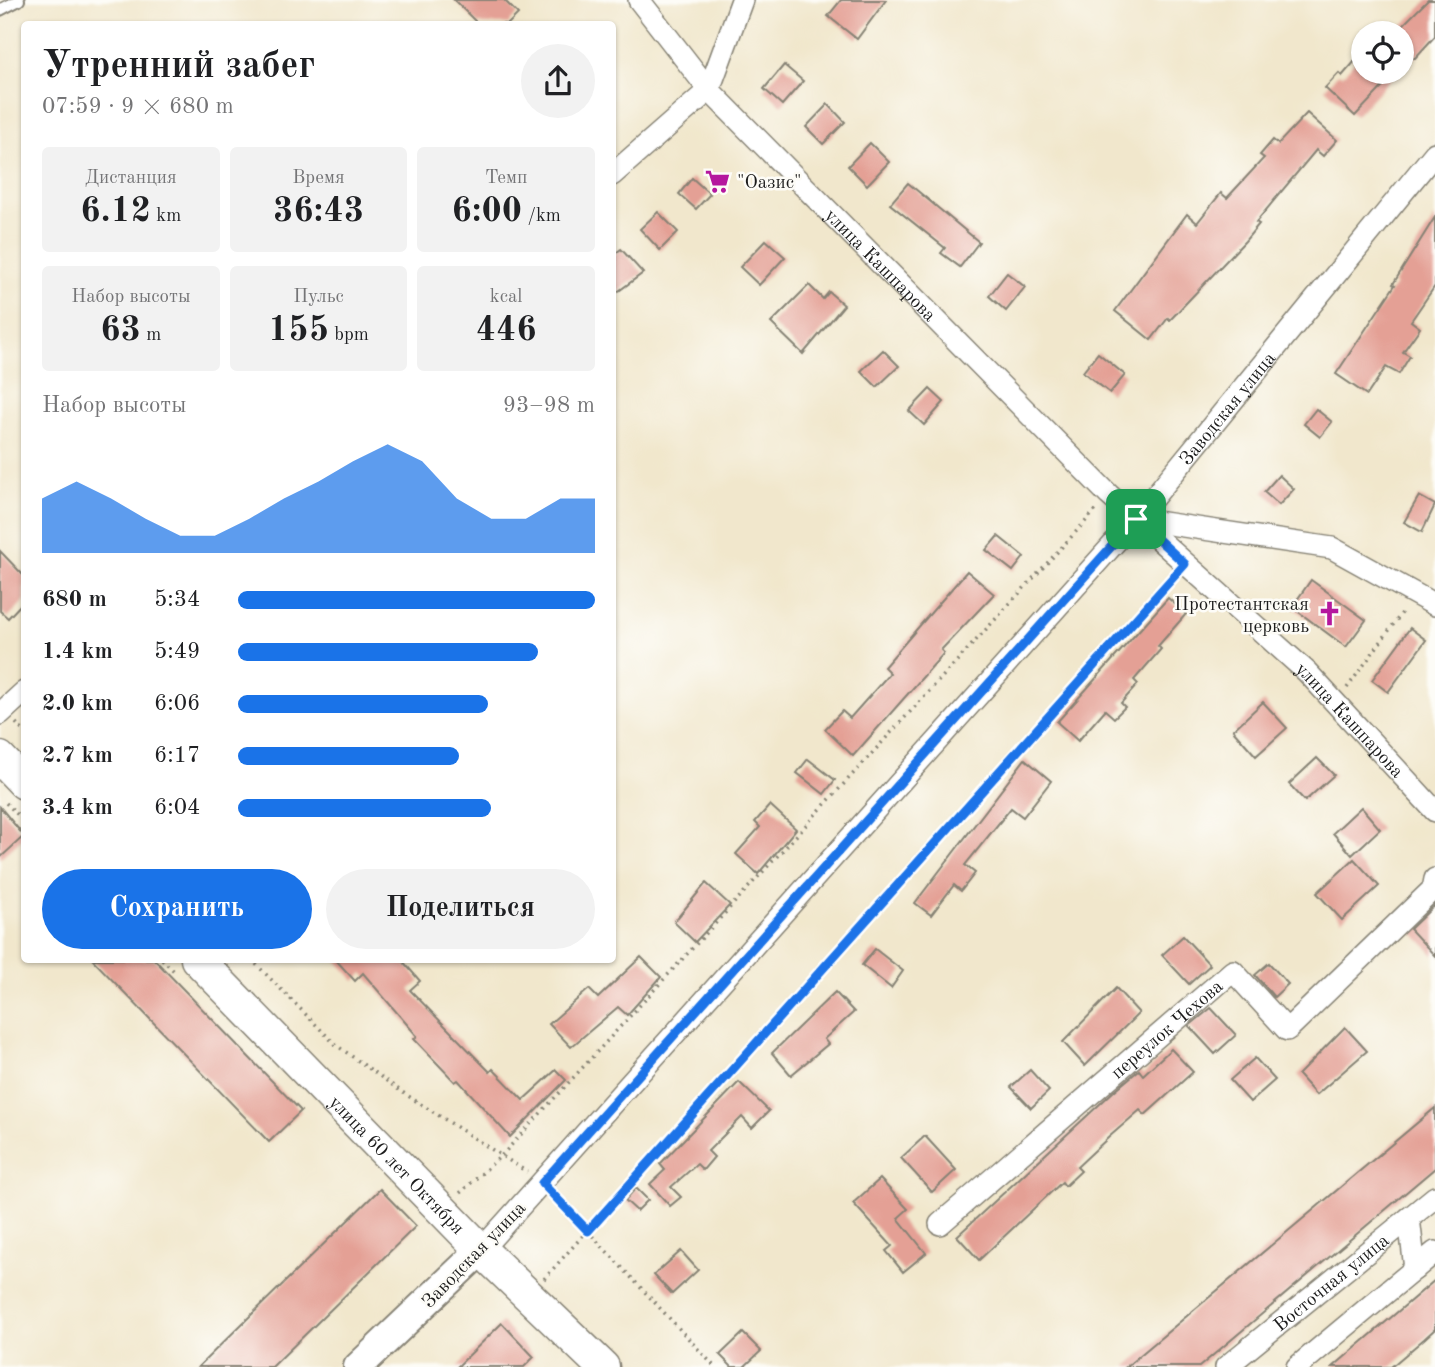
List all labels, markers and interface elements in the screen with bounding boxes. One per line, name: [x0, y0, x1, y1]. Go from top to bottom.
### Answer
map controls: [1351, 21, 1414, 84]
button: locate: [1351, 21, 1414, 84]
button: share: [521, 44, 595, 118]
text: Утренний забег: [42, 48, 315, 86]
text: 07:59 · 9 × 680 m: [42, 95, 234, 118]
supermarket icon: "Оазис": [703, 167, 731, 195]
text: Дистанция: [85, 169, 177, 188]
text: Время: [292, 169, 345, 188]
text: Темп: [485, 169, 527, 188]
place label: "Оазис": [737, 174, 801, 193]
text: 6.12: [80, 194, 151, 229]
text: 36:43: [273, 194, 364, 229]
text: 6:00: [451, 194, 522, 229]
street label: улица Кашпарова: [820, 206, 939, 326]
text: km: [151, 207, 181, 226]
text: /km: [522, 207, 561, 226]
text: Набор высоты: [71, 288, 190, 307]
text: Пульс: [293, 288, 344, 307]
text: kcal: [490, 288, 523, 307]
text: 63: [100, 313, 141, 348]
text: 155: [268, 313, 329, 348]
text: 446: [476, 313, 537, 348]
text: m: [141, 326, 161, 345]
text: bpm: [329, 326, 369, 345]
street label: Заводская улица: [1177, 349, 1281, 470]
text: Набор высоты: [42, 394, 186, 417]
text: 93–98 m: [503, 394, 595, 417]
pin: [1106, 489, 1166, 549]
icon: arrive: [1117, 500, 1155, 538]
text: 680 m: [42, 588, 107, 611]
text: 5:34: [154, 588, 200, 611]
place label: Протестантская церковь: [1174, 596, 1309, 637]
church icon: Протестантская церковь: [1315, 600, 1343, 628]
text: 1.4 km: [42, 640, 113, 663]
text: 5:49: [154, 640, 200, 663]
street label: улица Кашпарова: [1291, 660, 1407, 783]
text: 2.0 km: [42, 692, 113, 715]
text: 6:06: [154, 692, 200, 715]
text: 2.7 km: [42, 744, 113, 767]
text: 6:17: [154, 744, 200, 767]
text: 3.4 km: [42, 796, 113, 819]
text: 6:04: [154, 796, 200, 819]
button: Сохранить: [42, 869, 312, 949]
button: Поделиться: [326, 869, 595, 949]
street label: переулок Чехова: [1108, 977, 1228, 1084]
street label: улица 60 лет Октября: [324, 1093, 467, 1239]
street label: Заводская улица: [419, 1198, 531, 1313]
street label: Восточная улица: [1271, 1231, 1394, 1336]

